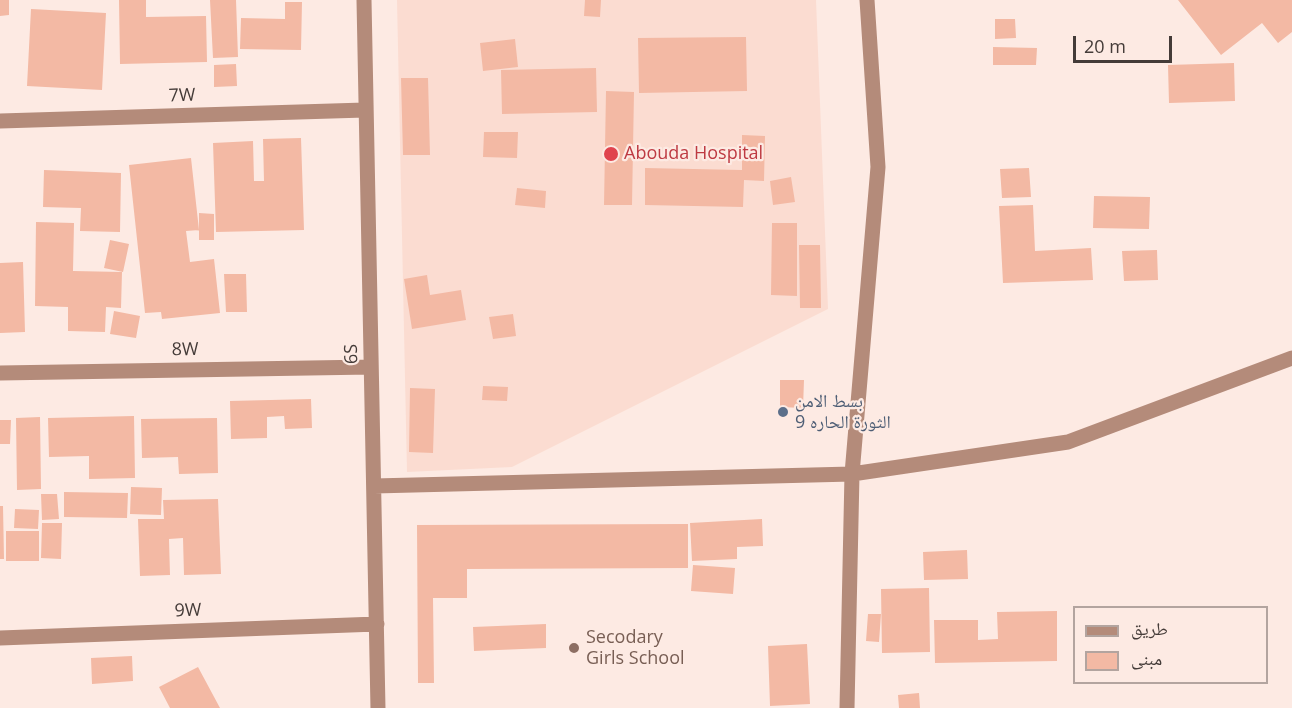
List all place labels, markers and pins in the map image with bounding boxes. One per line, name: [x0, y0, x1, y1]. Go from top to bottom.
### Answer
place label: Abouda Hospital: [624, 143, 763, 165]
marker: Abouda Hospital: [602, 145, 620, 163]
place label: بسط الامن الثورة الحاره 9: [795, 391, 891, 434]
marker: بسط الامن الثورة الحاره 9: [776, 405, 790, 419]
place label: Secodary Girls School: [586, 627, 685, 670]
marker: Secodary Girls School: [567, 641, 581, 655]

